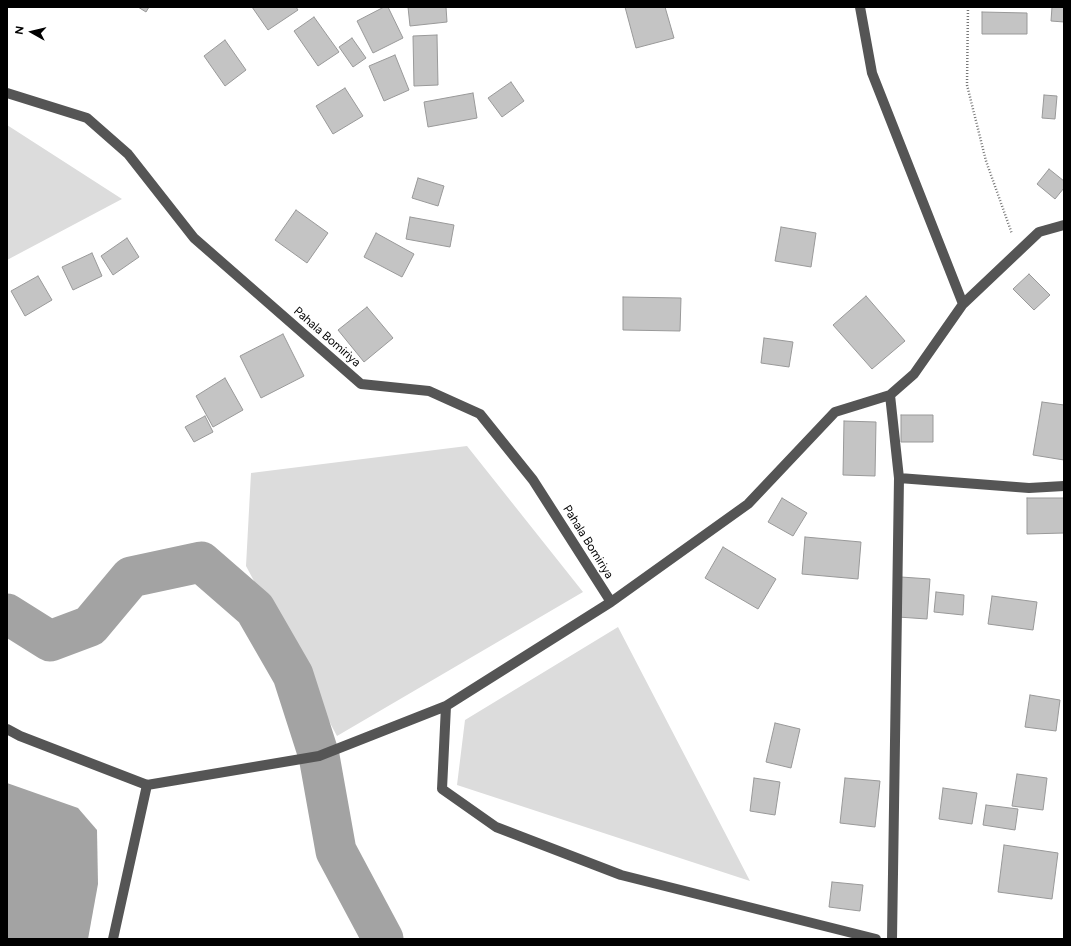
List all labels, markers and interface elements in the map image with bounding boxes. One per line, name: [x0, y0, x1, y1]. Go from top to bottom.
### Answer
north arrow: [12, 12, 52, 52]
text: N: [13, 25, 27, 35]
street label: Pahala Bomiriya: [291, 304, 363, 370]
street label: Pahala Bomiriya: [560, 503, 616, 581]

